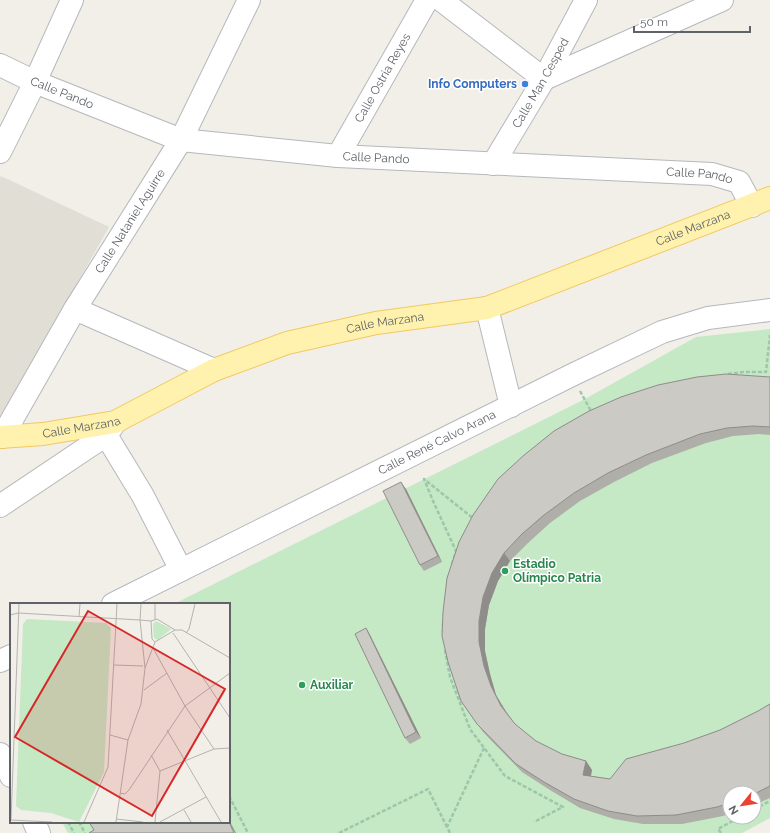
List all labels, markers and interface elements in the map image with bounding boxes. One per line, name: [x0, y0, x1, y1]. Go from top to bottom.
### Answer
scale bar: [634, 8, 750, 34]
text: 50 m: [640, 15, 668, 29]
street label: Calle Ostria Reyes: [352, 31, 414, 125]
street label: Calle Man Cesped: [509, 35, 572, 131]
street label: Calle Pando: [28, 74, 96, 112]
place label: Info Computers: [428, 77, 517, 91]
marker: Info Computers: [520, 79, 530, 89]
street label: Calle Pando: [342, 149, 410, 166]
street label: Calle Pando: [666, 165, 734, 187]
street label: Calle Nataniel Aguirre: [92, 166, 168, 276]
street label: Calle Marzana: [654, 207, 732, 249]
street label: Calle Marzana: [345, 310, 425, 336]
street label: Calle René Calvo Arana: [376, 407, 498, 478]
street label: Calle Marzana: [41, 413, 123, 441]
place label: Estadio Olímpico Patria: [513, 557, 601, 585]
marker: Estadio Olímpico Patria: [500, 566, 510, 576]
inset map: [10, 603, 230, 823]
place label: Auxiliar: [310, 678, 354, 692]
marker: Auxiliar: [297, 680, 307, 690]
north arrow: [722, 785, 762, 825]
text: N: [726, 803, 742, 817]

